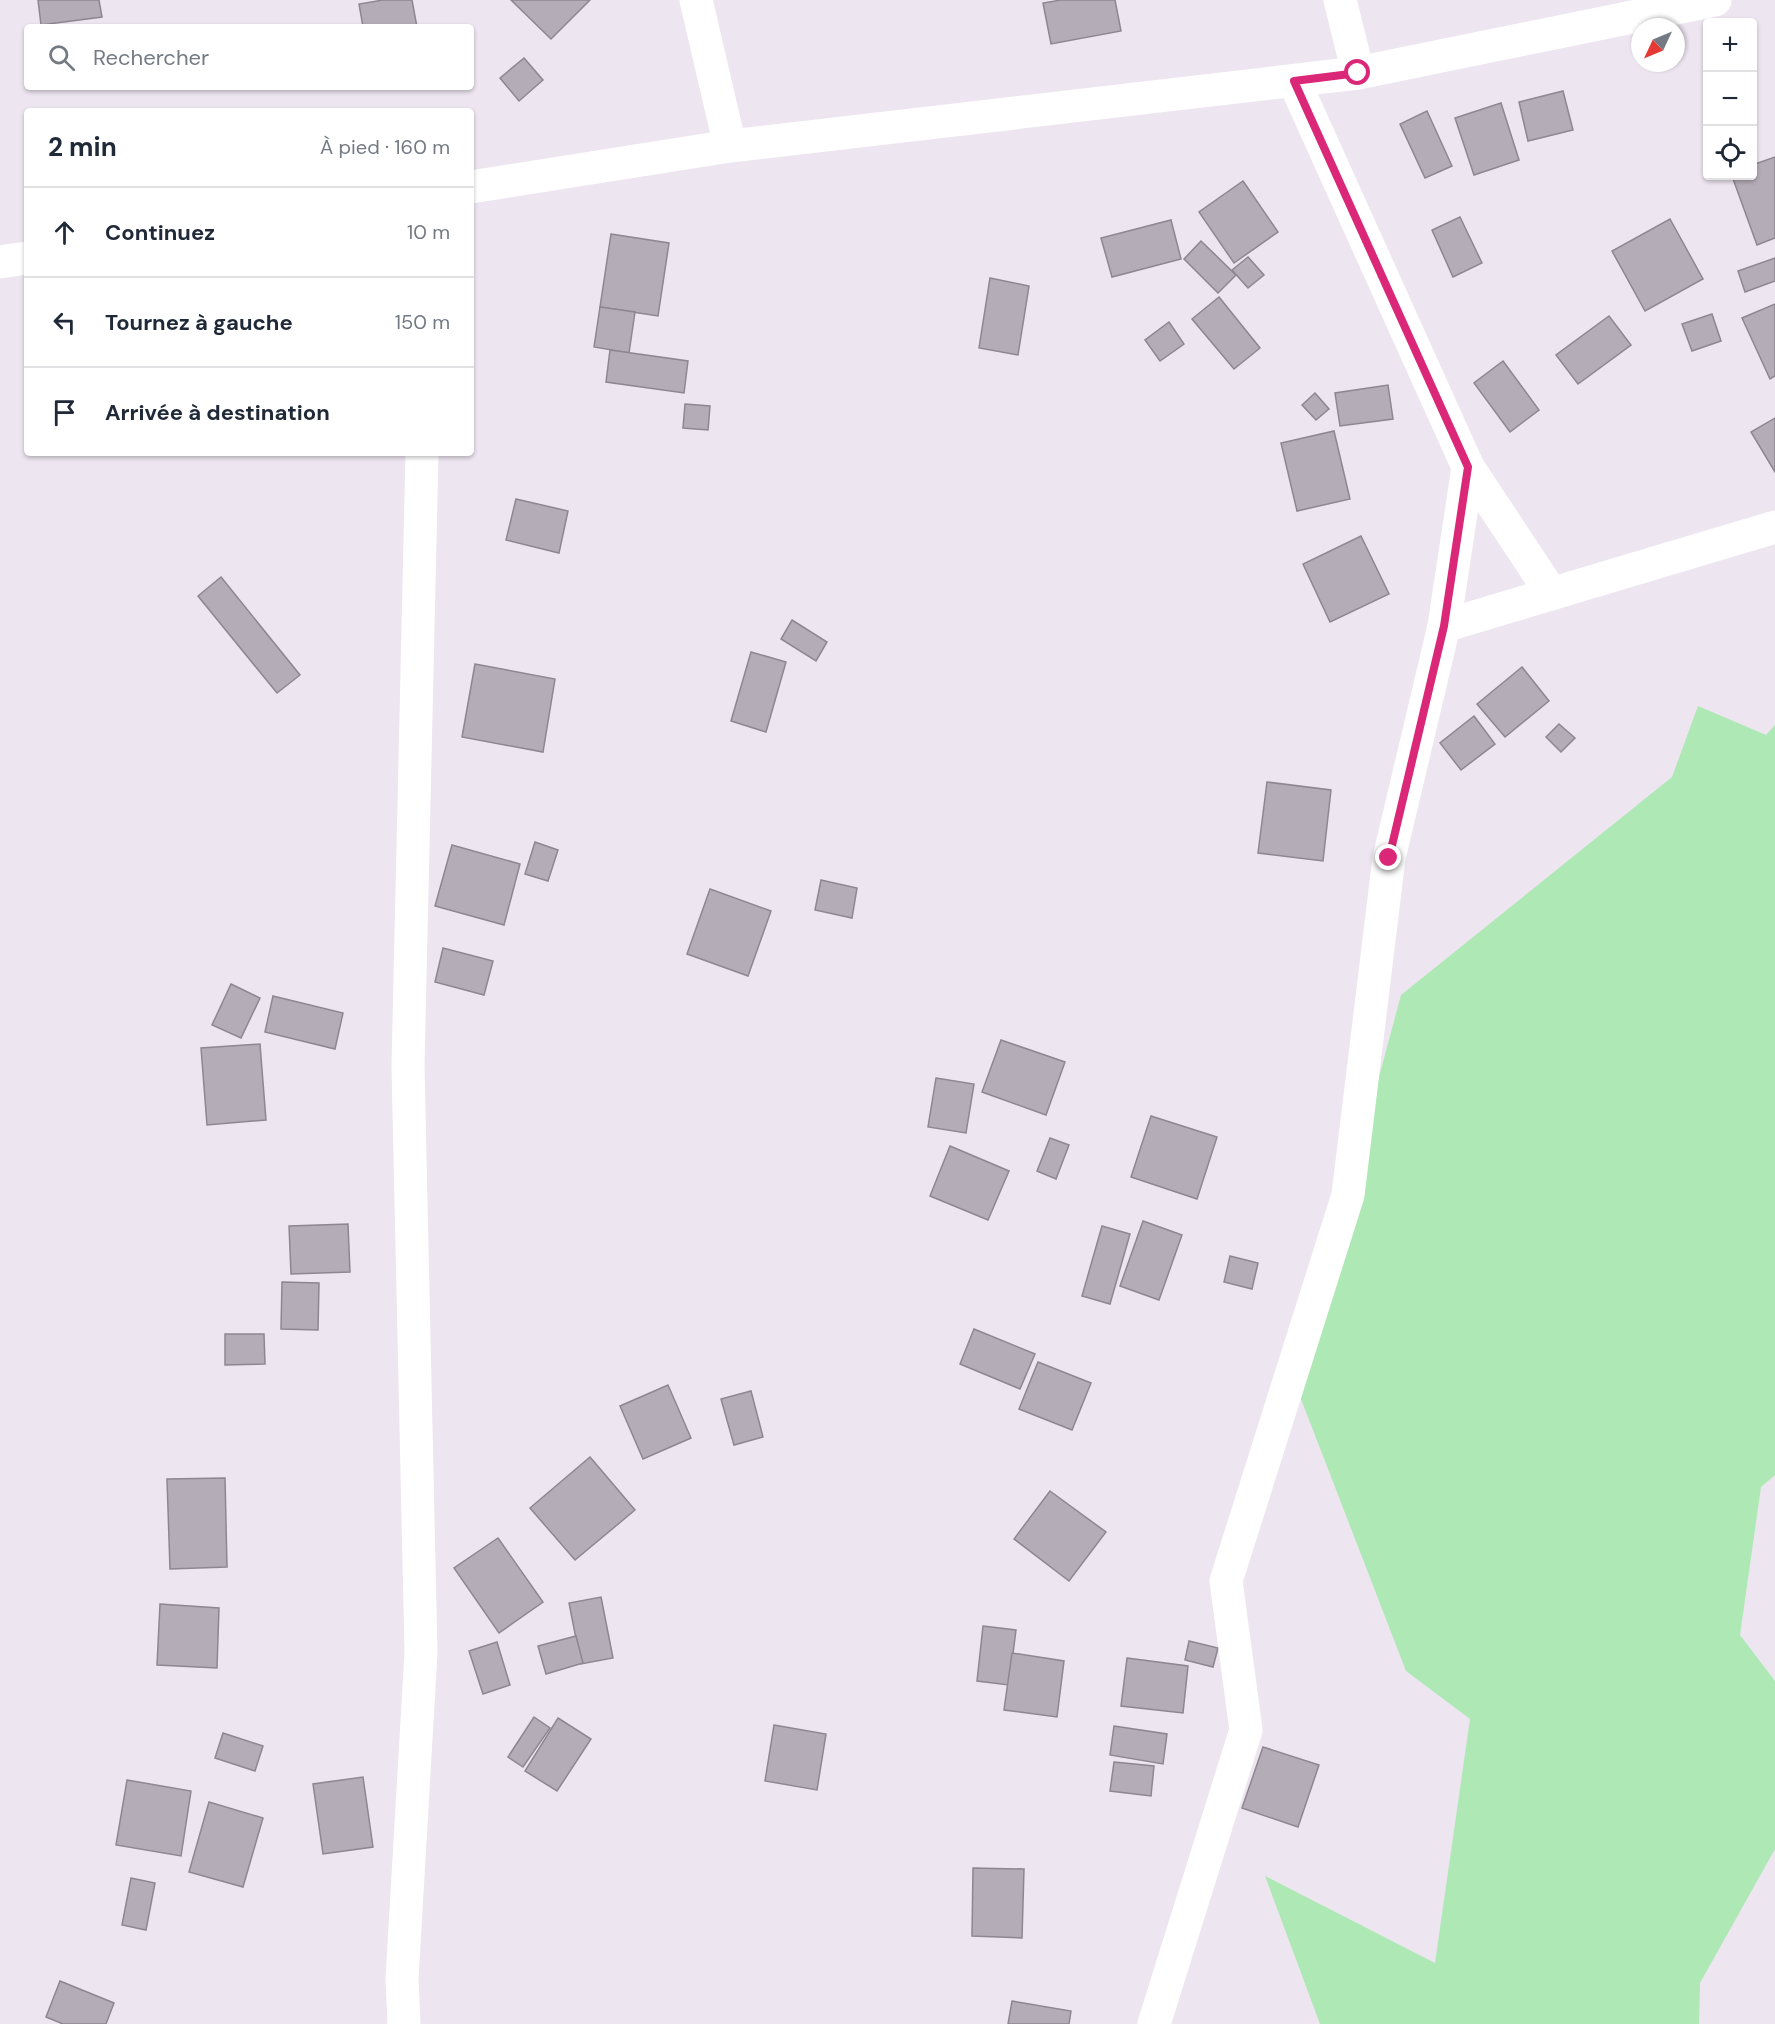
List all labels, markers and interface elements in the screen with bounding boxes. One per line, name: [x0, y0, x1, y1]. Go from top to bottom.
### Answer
north arrow: [1631, 18, 1685, 72]
map controls: [1703, 18, 1757, 180]
button: +: [1703, 18, 1757, 72]
search box: [24, 24, 474, 90]
icon: search: [45, 41, 78, 74]
text: Rechercher: [93, 43, 209, 72]
route start: [1344, 59, 1370, 85]
button: −: [1703, 72, 1757, 126]
button: locate: [1703, 126, 1757, 180]
text: 2 min: [48, 130, 117, 164]
text: À pied · 160 m: [320, 134, 450, 160]
icon: ahead: [48, 216, 81, 249]
text: Continuez: [105, 218, 215, 247]
text: 10 m: [407, 219, 450, 245]
icon: left: [48, 306, 81, 339]
text: Tournez à gauche: [105, 308, 293, 337]
text: 150 m: [395, 309, 450, 335]
icon: arrive: [48, 396, 81, 429]
text: Arrivée à destination: [105, 398, 330, 427]
route end: [1375, 844, 1401, 870]

